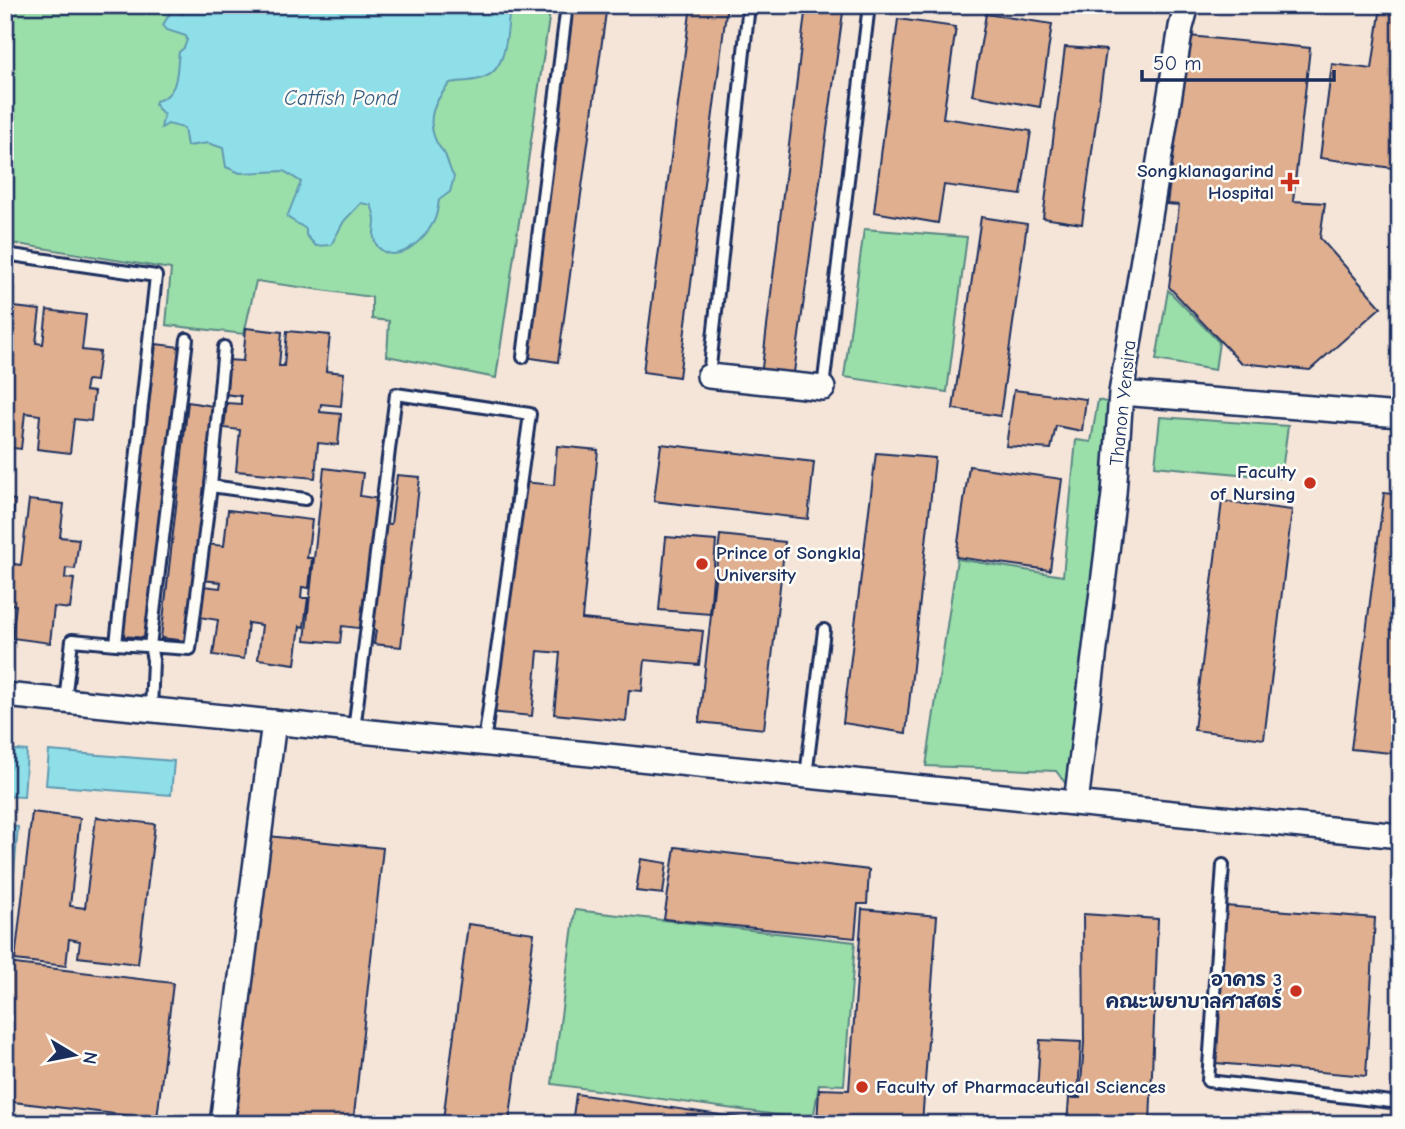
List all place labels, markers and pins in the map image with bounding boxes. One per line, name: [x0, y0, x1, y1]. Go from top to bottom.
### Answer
place label: Songklanagarind Hospital: [1137, 160, 1274, 204]
marker: Songklanagarind Hospital: [1280, 172, 1300, 192]
place label: Faculty of Nursing: [1210, 461, 1296, 505]
marker: Faculty of Nursing: [1302, 475, 1318, 491]
place label: Prince of Songkla University: [716, 542, 861, 586]
marker: Prince of Songkla University: [694, 556, 710, 572]
place label: อาคาร 3 คณะพยาบาลศาสตร์: [1106, 969, 1282, 1013]
marker: อาคาร 3 คณะพยาบาลศาสตร์: [1288, 983, 1304, 999]
place label: Faculty of Pharmaceutical Sciences: [876, 1076, 1166, 1098]
marker: Faculty of Pharmaceutical Sciences: [854, 1079, 870, 1095]

